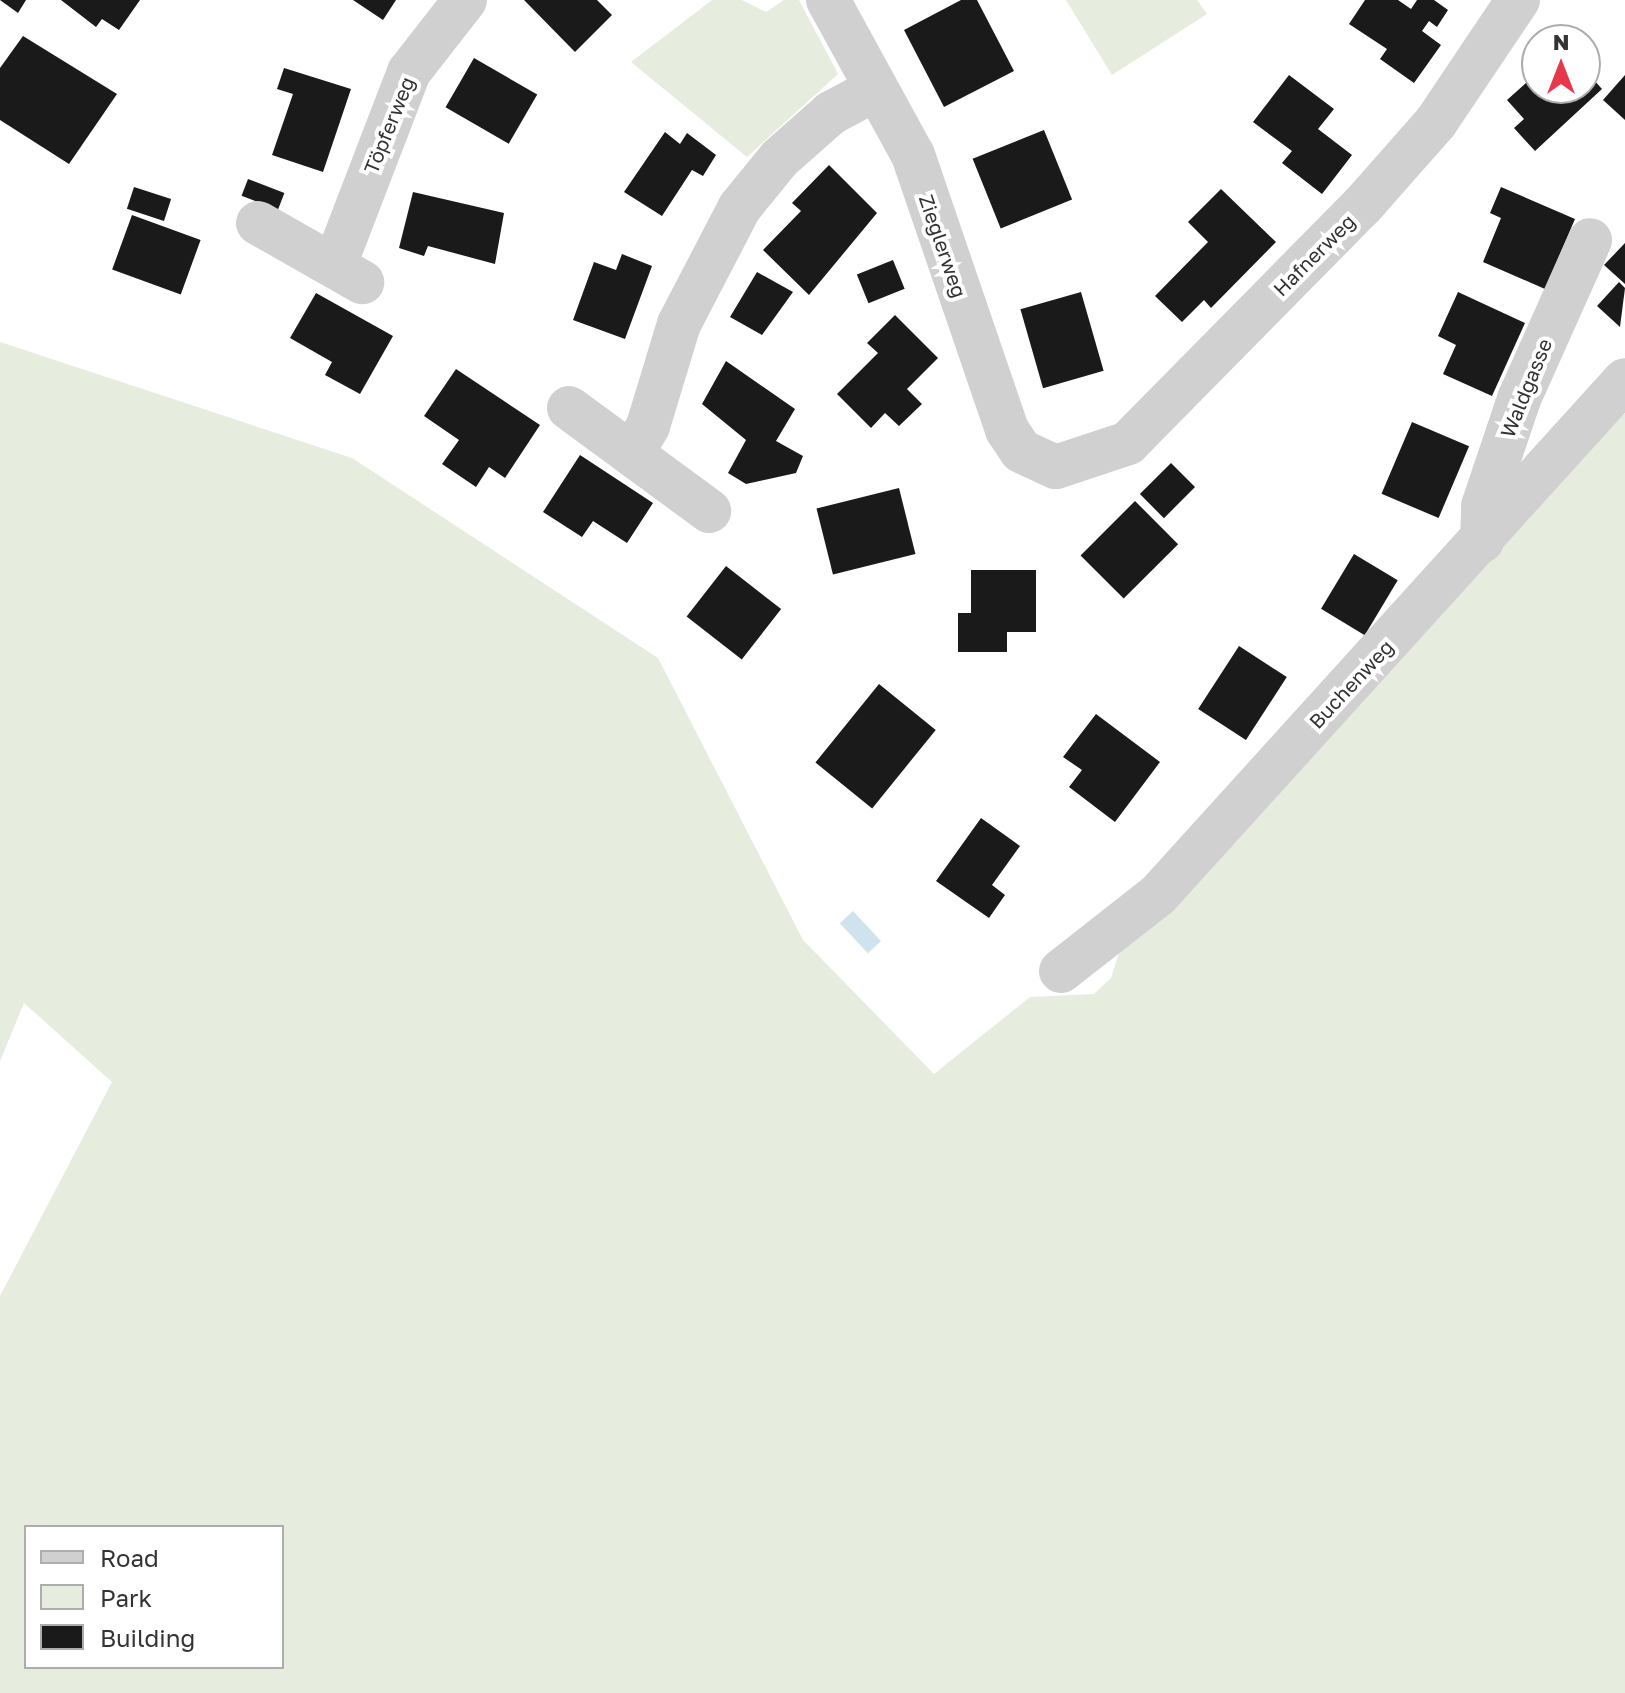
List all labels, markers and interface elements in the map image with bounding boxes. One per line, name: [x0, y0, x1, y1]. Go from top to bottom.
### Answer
north arrow: [1521, 24, 1601, 104]
text: N: [1553, 28, 1569, 55]
street label: Töpferweg: [359, 73, 419, 177]
street label: Zieglerweg: [914, 191, 972, 301]
street label: Hafnerweg: [1268, 209, 1360, 301]
street label: Waldgasse: [1495, 335, 1557, 441]
street label: Buchenweg: [1304, 635, 1398, 733]
legend: [24, 1525, 284, 1669]
text: Road: [100, 1543, 159, 1572]
text: Park: [100, 1583, 152, 1612]
text: Building: [100, 1623, 195, 1652]

